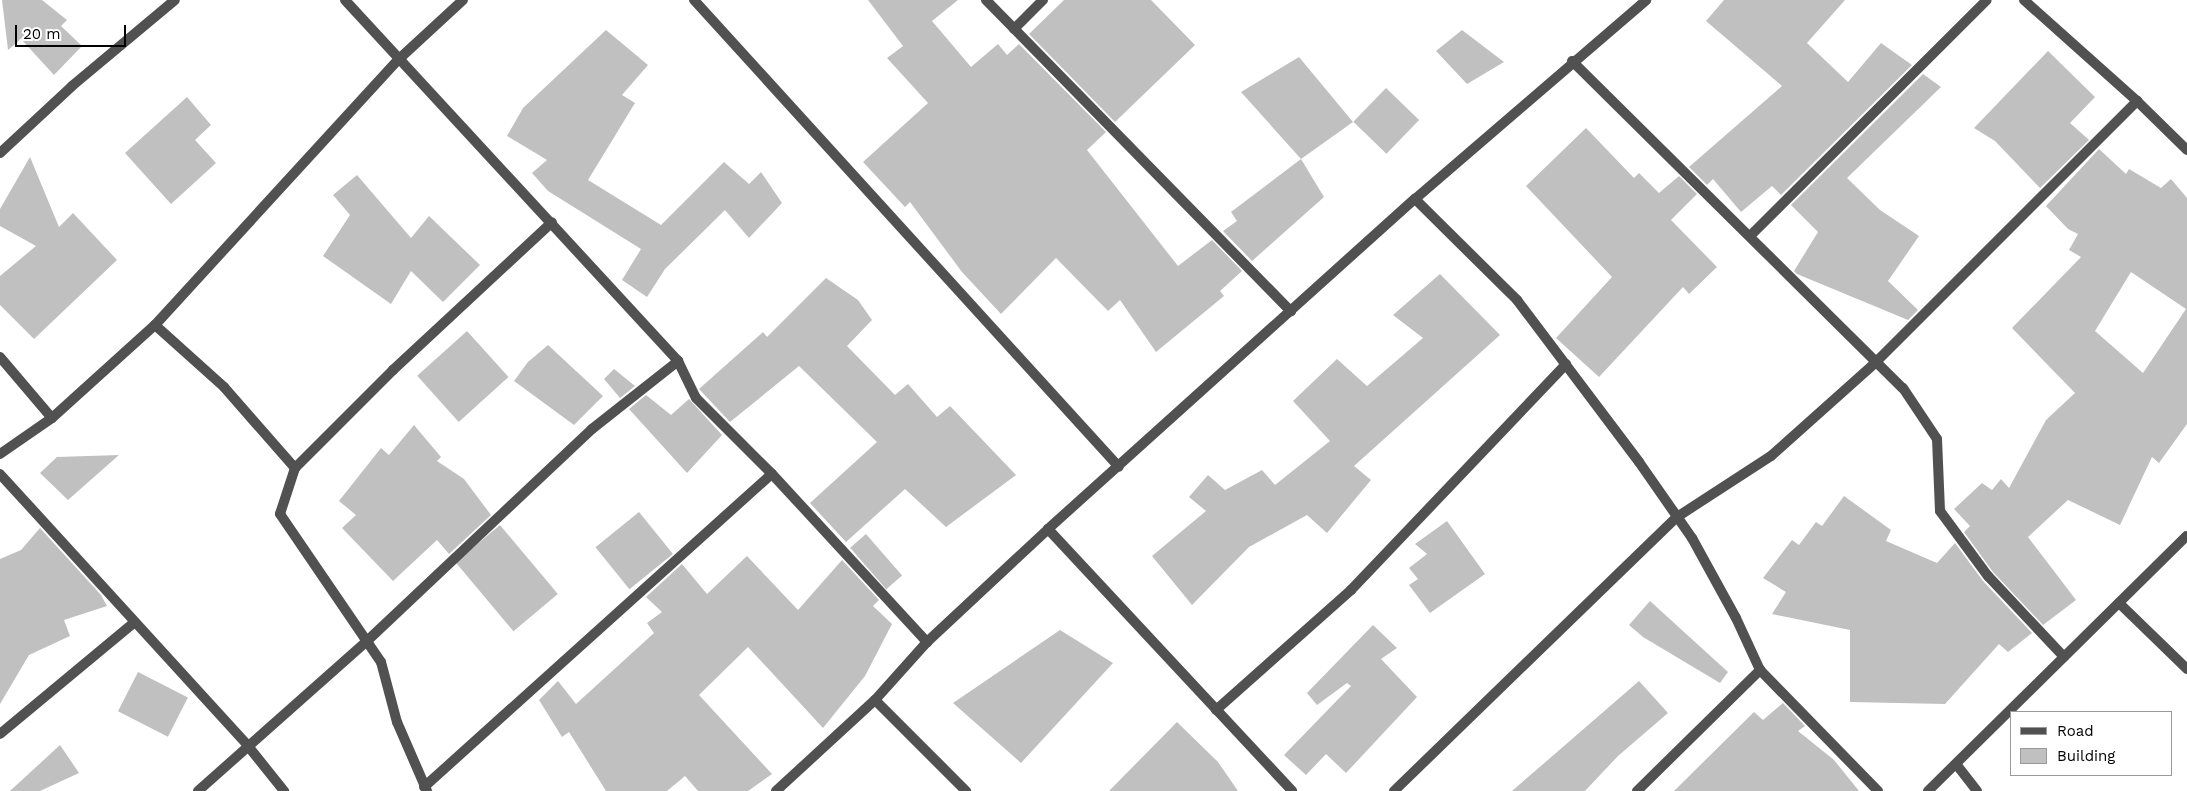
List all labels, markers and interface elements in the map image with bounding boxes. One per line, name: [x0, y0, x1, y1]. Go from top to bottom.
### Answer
scale bar: [18, 15, 129, 47]
text: 20 m: [23, 25, 61, 43]
legend: [2010, 711, 2172, 776]
text: Road: [2057, 722, 2094, 740]
text: Building: [2057, 747, 2115, 765]

